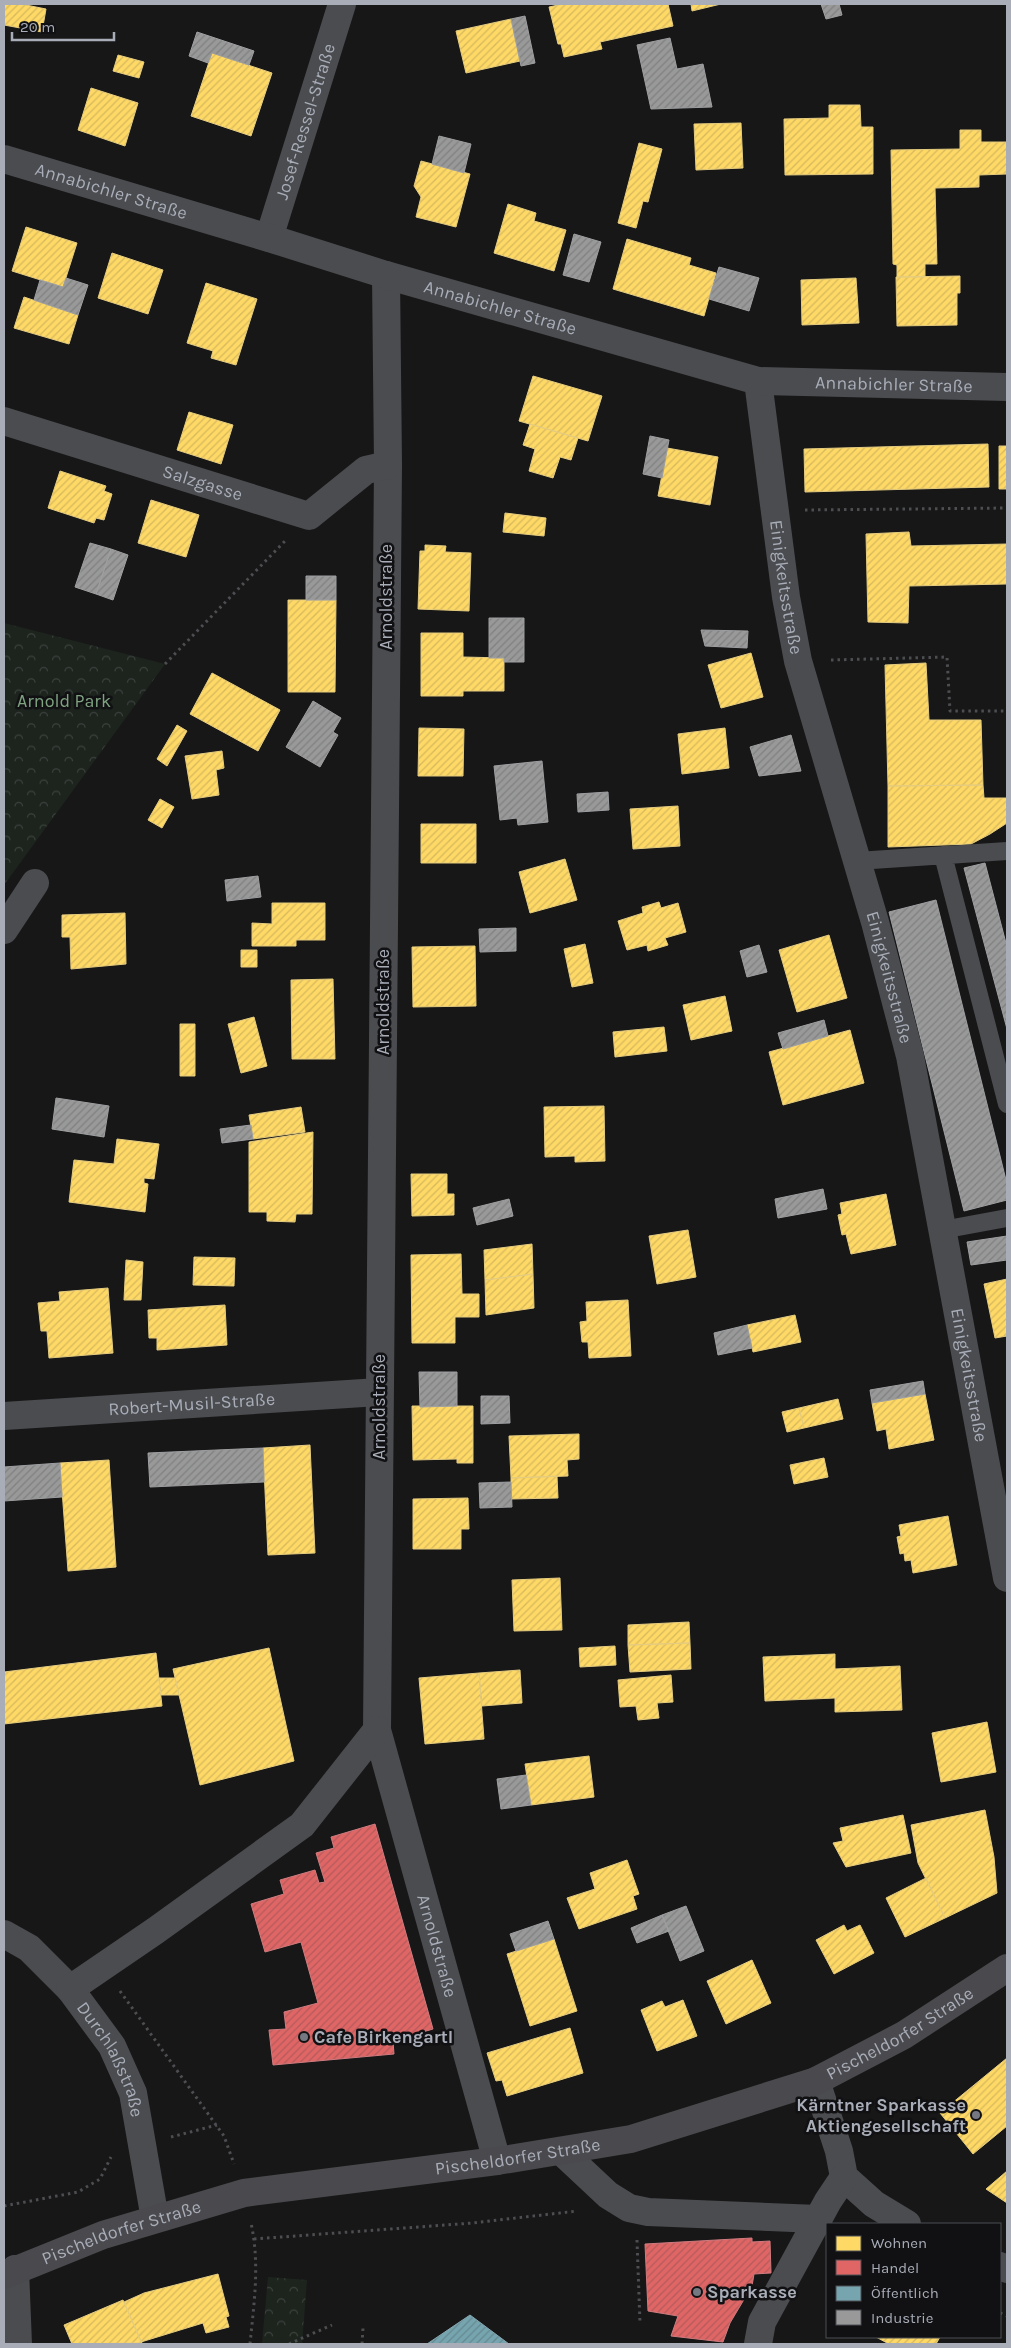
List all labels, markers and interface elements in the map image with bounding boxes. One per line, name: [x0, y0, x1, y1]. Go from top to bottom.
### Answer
scale bar: [12, 10, 115, 42]
text: 20 m: [20, 18, 55, 36]
street label: Josef-Ressel-Straße: [271, 41, 340, 202]
street label: Annabichler Straße: [33, 158, 190, 224]
street label: Annabichler Straße: [421, 275, 579, 340]
street label: Annabichler Straße: [815, 371, 973, 397]
street label: Salzgasse: [160, 460, 245, 506]
street label: Einigkeitsstraße: [765, 518, 808, 656]
street label: Arnoldstraße: [375, 544, 397, 650]
park label: Arnold Park: [17, 690, 111, 712]
street label: Einigkeitsstraße: [861, 908, 917, 1046]
street label: Arnoldstraße: [372, 949, 394, 1055]
street label: Einigkeitsstraße: [946, 1306, 993, 1444]
street label: Arnoldstraße: [368, 1354, 390, 1460]
street label: Robert-Musil-Straße: [108, 1388, 276, 1420]
street label: Arnoldstraße: [412, 1892, 462, 2000]
street label: Pischeldorfer Straße: [822, 1982, 978, 2085]
street label: Durchlaßstraße: [72, 1997, 148, 2119]
place label: Cafe Birkengartl: [314, 2026, 453, 2048]
marker: Cafe Birkengartl: [298, 2031, 310, 2043]
place label: Kärntner Sparkasse Aktiengesellschaft: [796, 2094, 966, 2137]
marker: Kärntner Sparkasse Aktiengesellschaft: [970, 2109, 982, 2121]
street label: Pischeldorfer Straße: [434, 2133, 602, 2180]
street label: Pischeldorfer Straße: [38, 2195, 204, 2270]
legend: [826, 2223, 1001, 2338]
text: Wohnen: [871, 2234, 927, 2252]
text: Handel: [871, 2259, 919, 2277]
place label: Sparkasse: [707, 2281, 797, 2303]
text: Öffentlich: [871, 2284, 939, 2302]
marker: Sparkasse: [691, 2286, 703, 2298]
text: Industrie: [871, 2309, 933, 2327]

